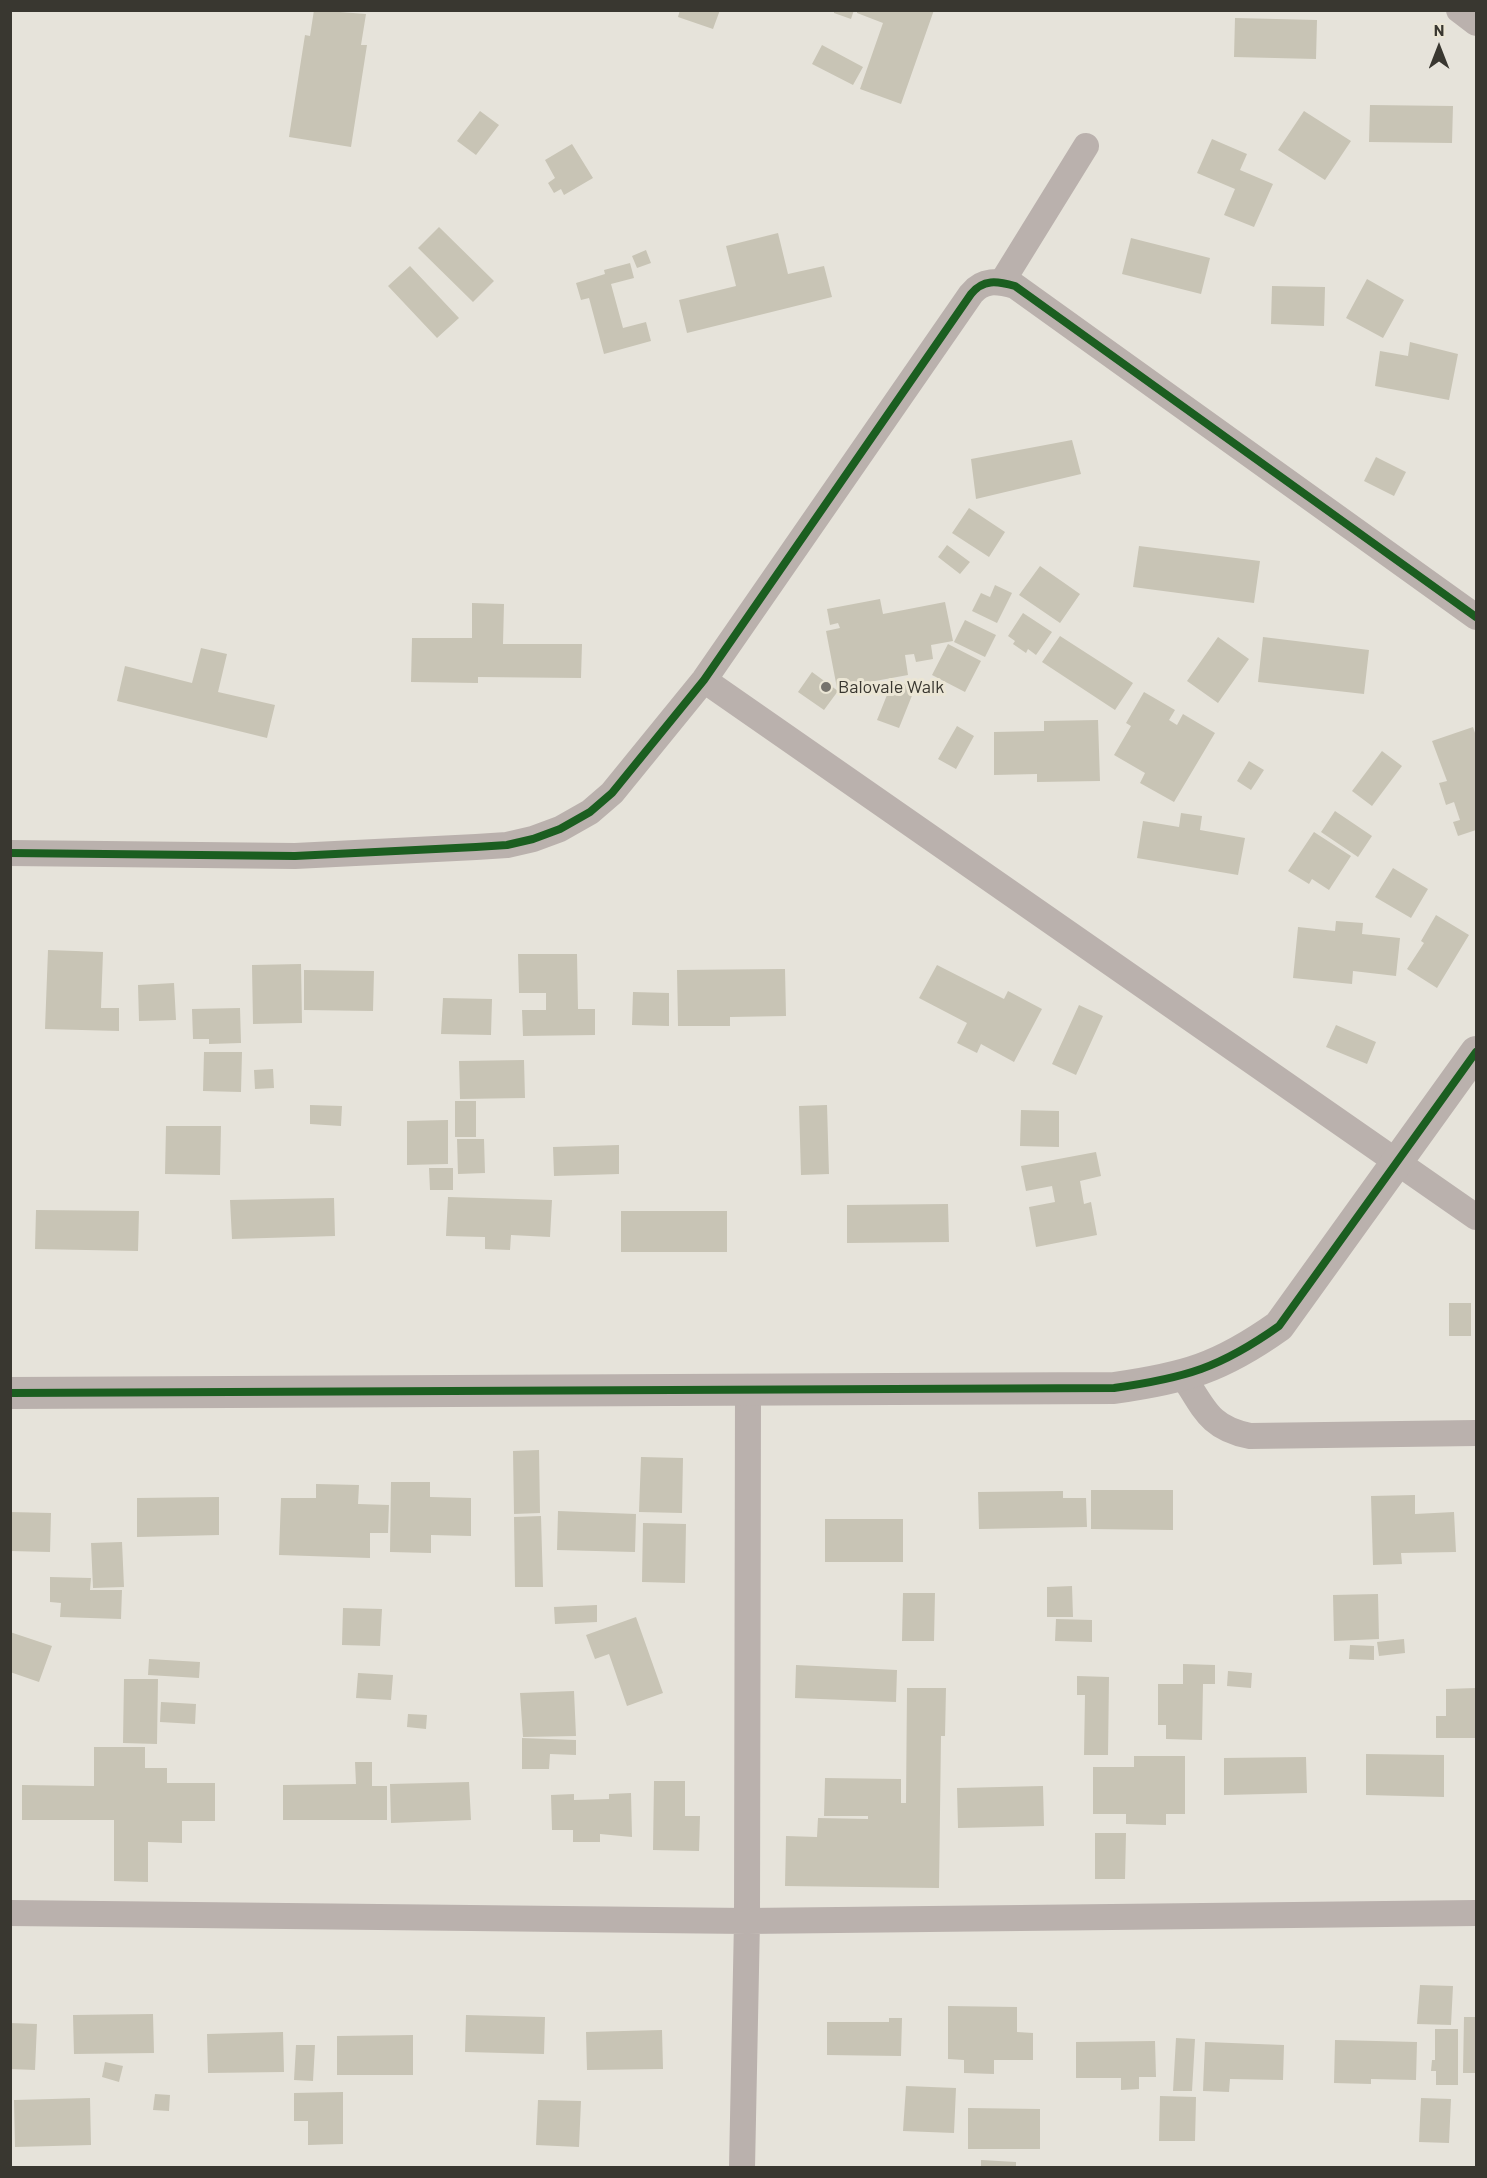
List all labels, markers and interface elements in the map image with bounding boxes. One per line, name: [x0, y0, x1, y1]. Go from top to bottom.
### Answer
north arrow: [1409, 18, 1469, 78]
text: N: [1434, 20, 1444, 39]
place label: Balovale Walk: [838, 676, 944, 698]
marker: Balovale Walk: [819, 680, 833, 694]

